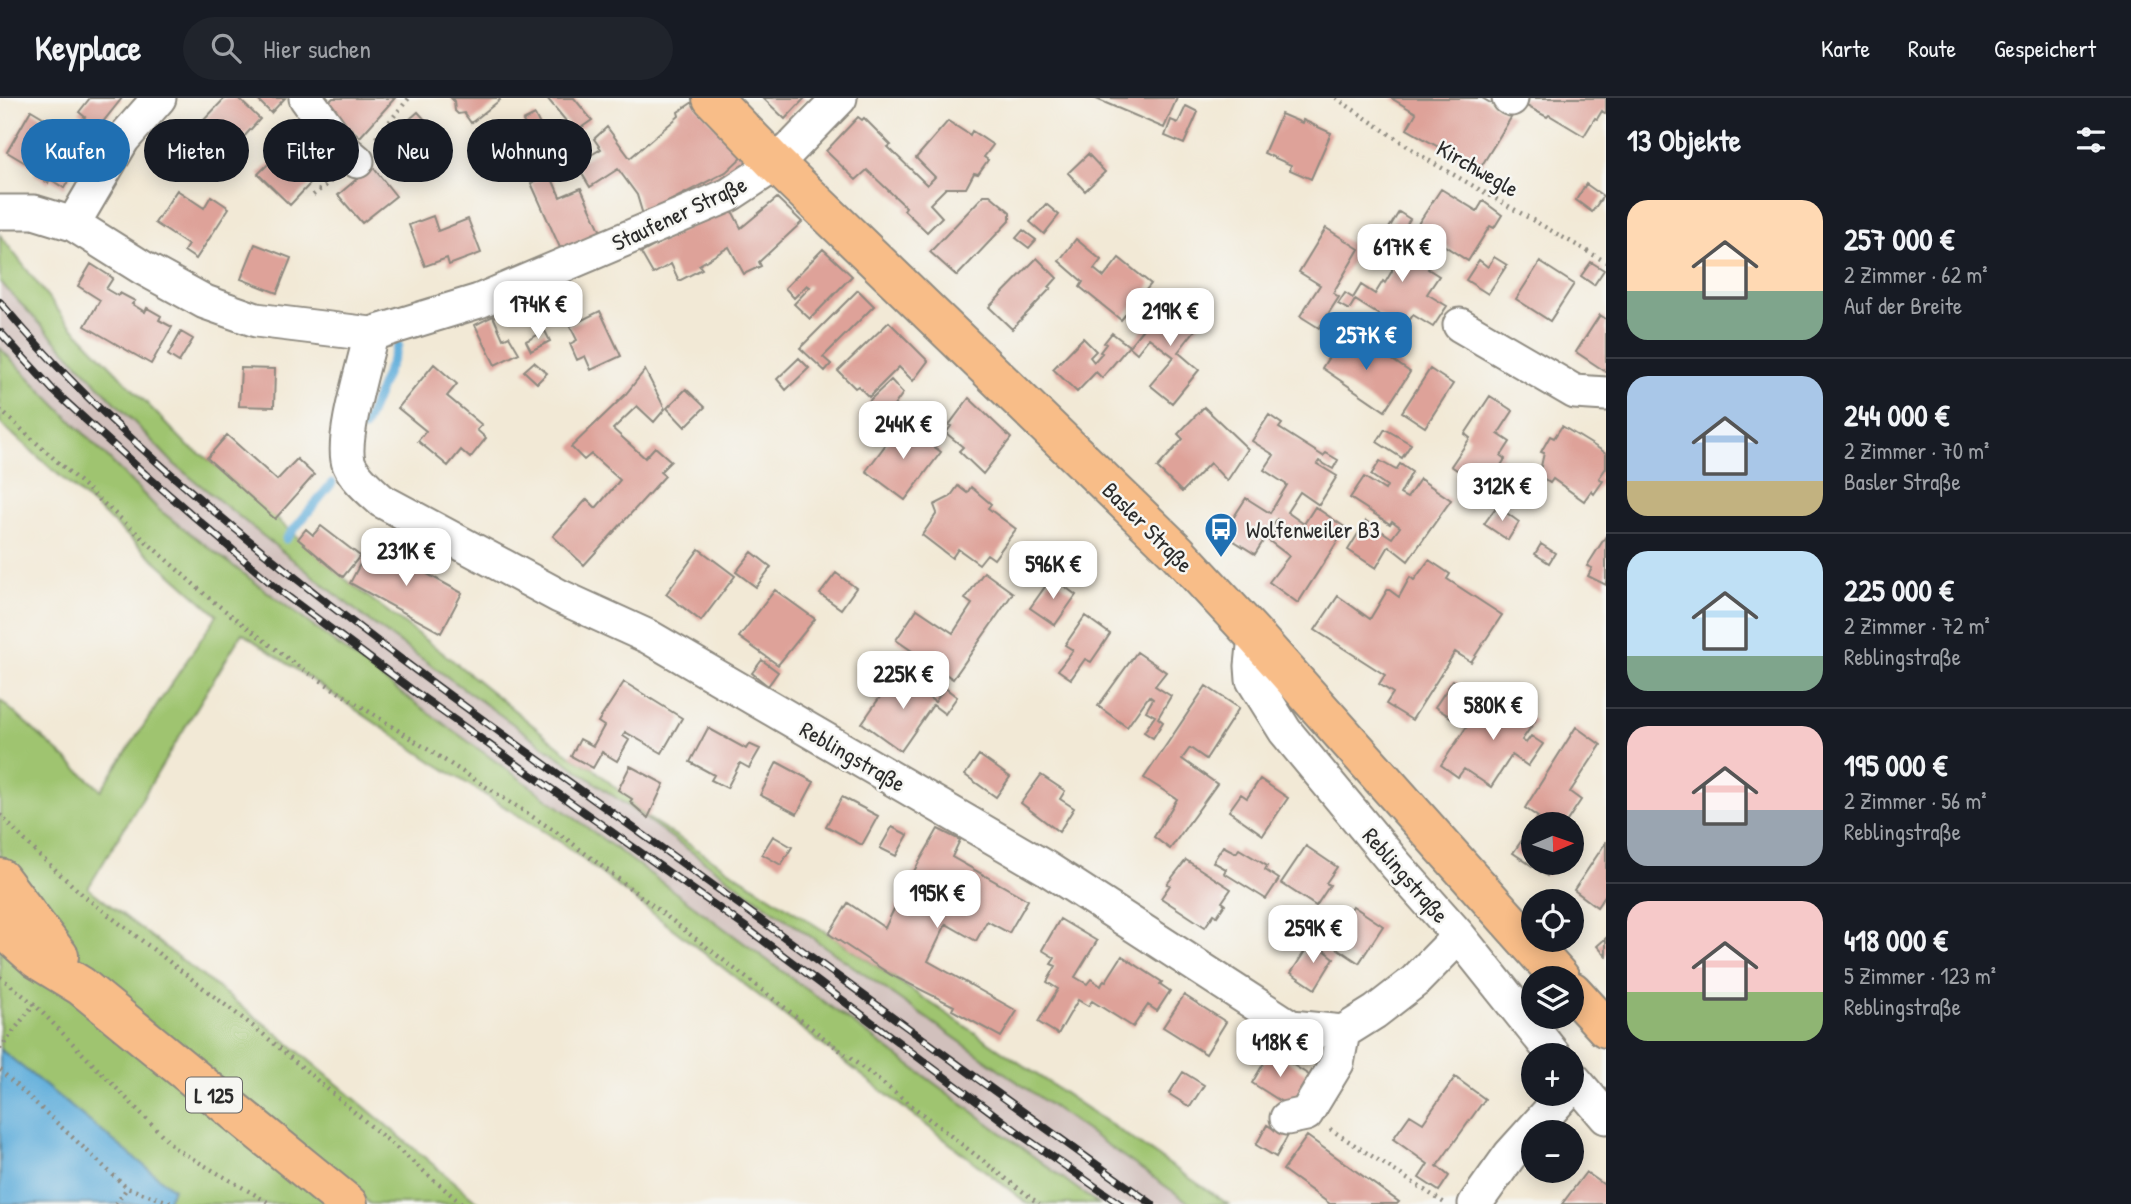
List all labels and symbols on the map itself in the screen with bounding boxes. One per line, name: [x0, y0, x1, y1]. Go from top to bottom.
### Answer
street label: Kirchwegle: [1431, 132, 1525, 204]
street label: Staufener Straße: [607, 168, 751, 258]
pin: 617K €: [1345, 225, 1459, 284]
pin: 174K €: [481, 282, 595, 341]
pin: 219K €: [1113, 288, 1227, 348]
pin: 257K €: [1309, 313, 1423, 372]
pin: 244K €: [846, 402, 960, 461]
pin: 312K €: [1445, 464, 1559, 523]
street label: Basler Straße: [1096, 475, 1200, 579]
bus stop icon: Wolfenweiler B3: [1202, 510, 1240, 559]
place label: Wolfenweiler B3: [1246, 514, 1380, 545]
pin: 231K €: [349, 528, 463, 588]
pin: 596K €: [996, 542, 1110, 601]
pin: 225K €: [846, 652, 960, 711]
pin: 580K €: [1436, 682, 1550, 742]
street label: Reblingstraße: [795, 713, 911, 799]
north arrow: [1521, 812, 1584, 875]
street label: Reblingstraße: [1356, 821, 1456, 929]
pin: 195K €: [880, 870, 994, 930]
pin: 259K €: [1256, 906, 1370, 965]
pin: 418K €: [1223, 1020, 1337, 1079]
road number: L 125: [186, 1077, 242, 1112]

